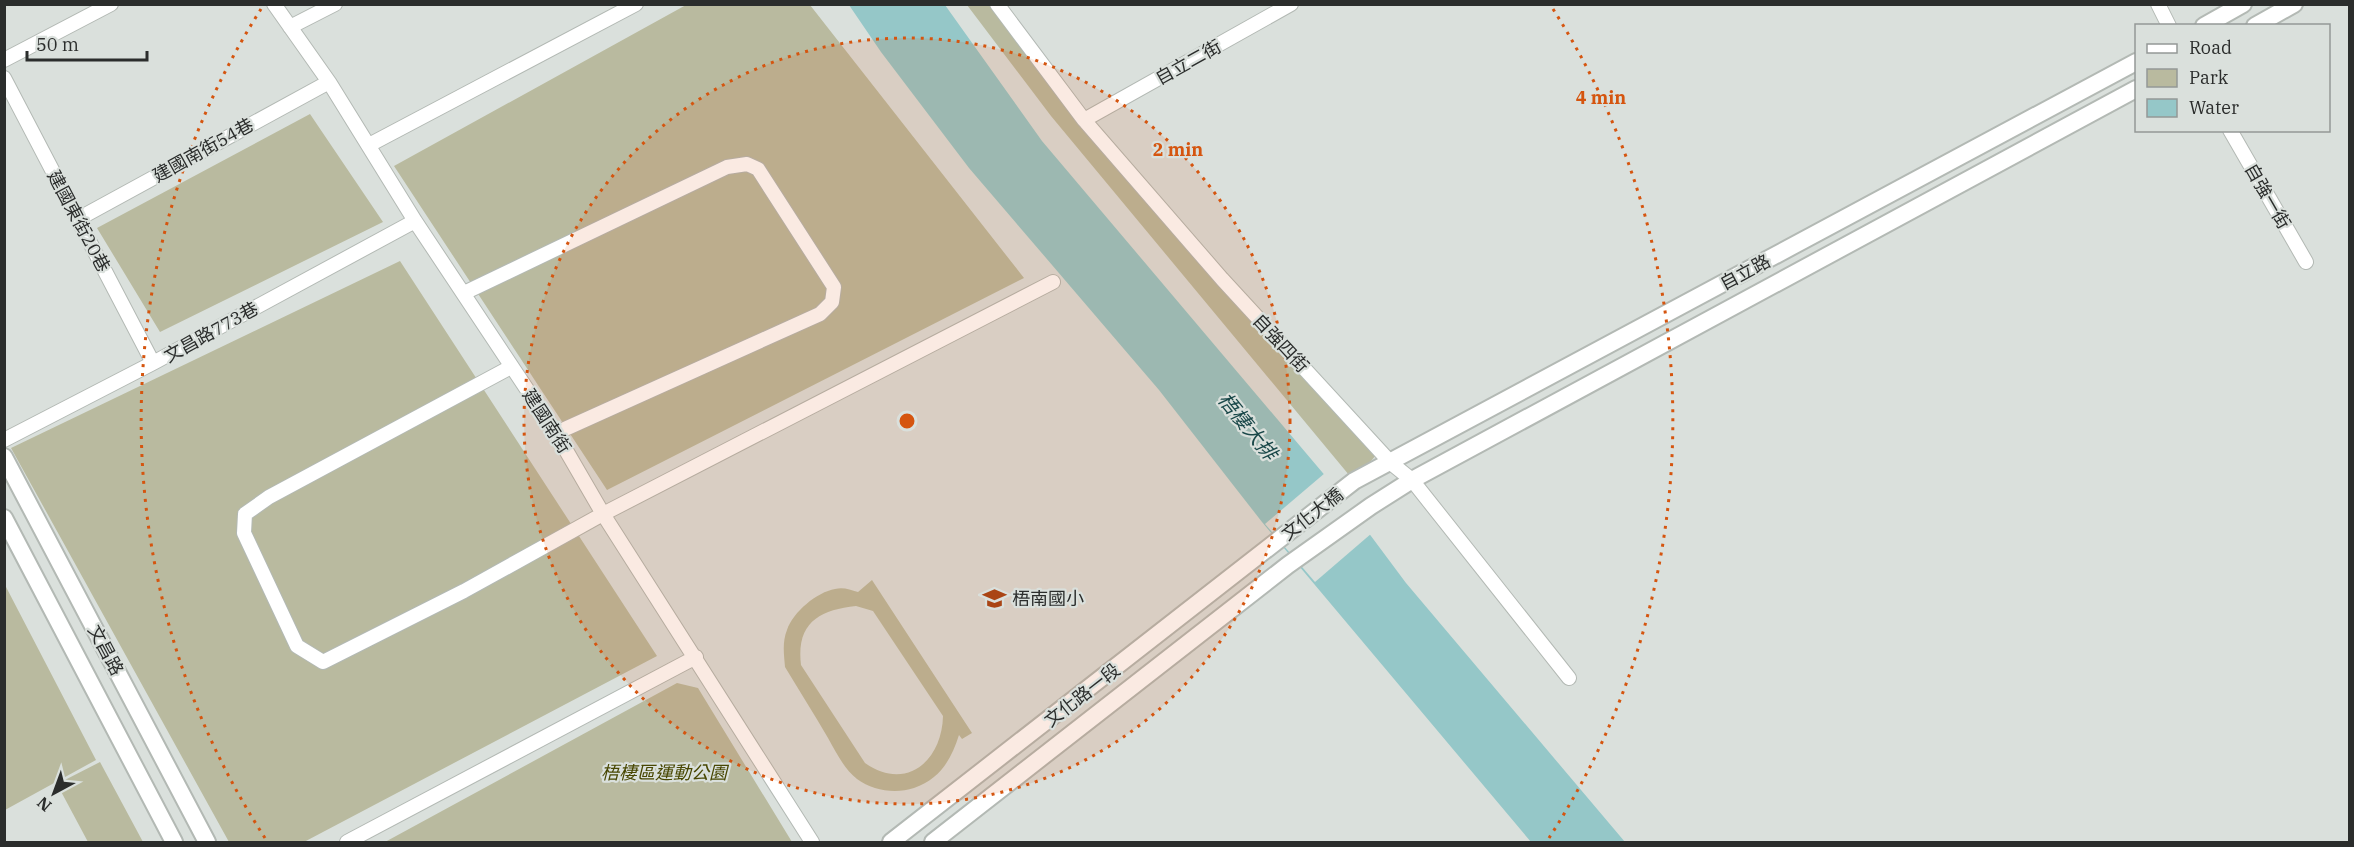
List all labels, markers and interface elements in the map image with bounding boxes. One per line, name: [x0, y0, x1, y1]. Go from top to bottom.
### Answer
scale bar: [27, 24, 147, 62]
legend: [2135, 24, 2330, 132]
text: 50 m: [36, 33, 79, 56]
street label: 自立二街: [1151, 34, 1225, 90]
text: Road: [2189, 36, 2232, 59]
text: Park: [2189, 66, 2229, 89]
text: 4 min: [1576, 86, 1626, 109]
text: Water: [2189, 96, 2239, 119]
street label: 建國南街54巷: [149, 113, 257, 187]
text: 2 min: [1153, 138, 1203, 161]
street label: 自強一街: [2240, 159, 2296, 233]
street label: 建國東街20巷: [43, 166, 115, 276]
street label: 自立路: [1716, 249, 1774, 295]
street label: 文昌路773巷: [160, 297, 262, 367]
street label: 自強四街: [1248, 309, 1314, 377]
street label: 建國南街: [518, 385, 576, 457]
water label: 梧棲大排: [1212, 386, 1286, 468]
centre of rings: [897, 411, 917, 431]
street label: 文化大橋: [1277, 483, 1347, 545]
school or university icon: 梧南國小: [981, 585, 1007, 611]
place label: 梧南國小: [1012, 587, 1084, 610]
street label: 文昌路: [83, 621, 129, 679]
street label: 文化路一段: [1039, 658, 1125, 732]
park label: 梧棲區運動公園: [601, 761, 730, 784]
north arrow: [24, 763, 84, 823]
text: N: [33, 793, 55, 816]

